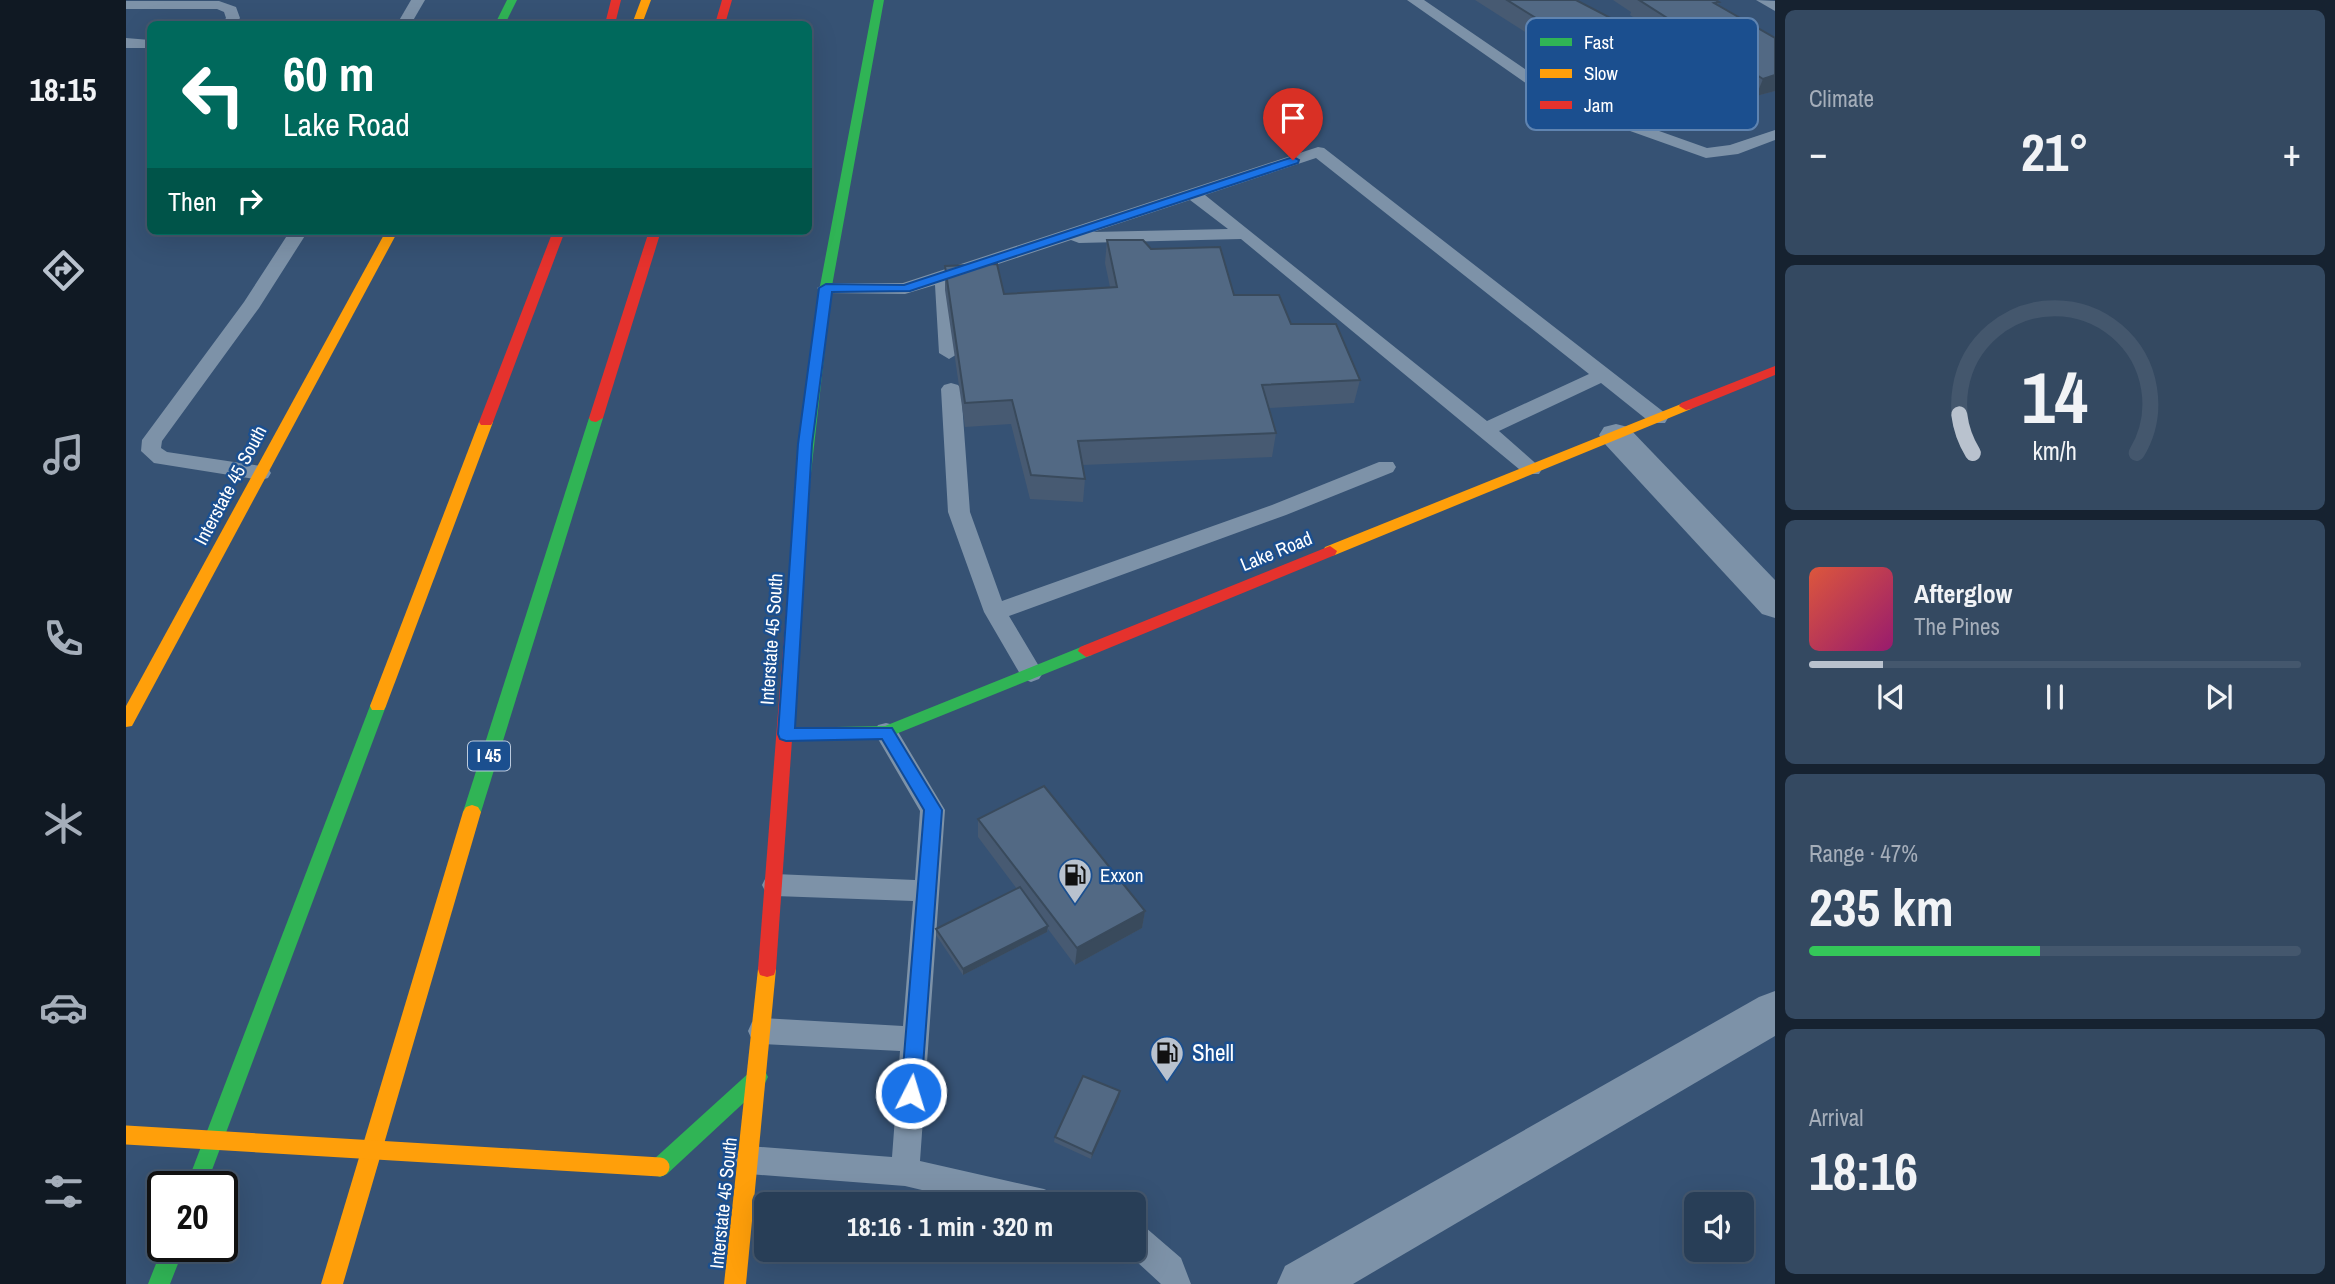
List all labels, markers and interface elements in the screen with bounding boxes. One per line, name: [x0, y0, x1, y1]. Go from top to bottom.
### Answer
legend: [1526, 18, 1758, 130]
text: Fast: [1584, 29, 1614, 55]
text: 60 m: [283, 40, 375, 106]
icon: left: [168, 49, 259, 140]
text: Slow: [1584, 60, 1619, 86]
text: 18:15: [29, 68, 97, 111]
text: Climate: [1809, 83, 1874, 114]
pin: [1263, 88, 1323, 160]
text: Jam: [1584, 92, 1613, 118]
icon: arrive: [1274, 99, 1312, 137]
text: Lake Road: [283, 103, 410, 146]
text: 21°: [2021, 117, 2089, 187]
text: −: [1809, 127, 1827, 178]
text: +: [2283, 127, 2301, 178]
icon: right: [231, 182, 269, 220]
text: Then: [168, 184, 217, 219]
icon: directions: [39, 246, 88, 295]
text: 14: [2022, 349, 2088, 447]
street label: Interstate 45 South: [188, 421, 272, 549]
icon: music: [39, 430, 88, 479]
text: km/h: [2033, 434, 2077, 468]
street label: Lake Road: [1236, 525, 1316, 577]
street label: Interstate 45 South: [753, 572, 789, 706]
text: Afterglow: [1914, 576, 2012, 611]
text: The Pines: [1914, 611, 2000, 642]
icon: phone: [39, 614, 88, 663]
icon: previous: [1872, 678, 1910, 716]
icon: pause: [2036, 678, 2074, 716]
icon: next: [2200, 678, 2238, 716]
road number: I 45: [468, 742, 510, 770]
icon: climate: [39, 799, 88, 848]
text: Range · 47%: [1809, 838, 1918, 869]
fuel station icon: Exxon: [1056, 856, 1094, 905]
place label: Exxon: [1100, 862, 1143, 888]
text: 235 km: [1809, 872, 1954, 942]
icon: car: [39, 983, 88, 1032]
fuel station icon: Shell: [1148, 1034, 1186, 1083]
place label: Shell: [1192, 1037, 1234, 1068]
position arrow: [874, 1056, 948, 1130]
text: Arrival: [1809, 1102, 1864, 1133]
street label: Interstate 45 South: [703, 1136, 743, 1270]
text: 18:16: [1809, 1136, 1918, 1206]
icon: filters: [39, 1167, 88, 1216]
speed limit sign: 20: [147, 1171, 238, 1262]
map controls: [1684, 1192, 1754, 1262]
button: sound: [1684, 1192, 1754, 1262]
text: 18:16 · 1 min · 320 m: [847, 1209, 1053, 1244]

